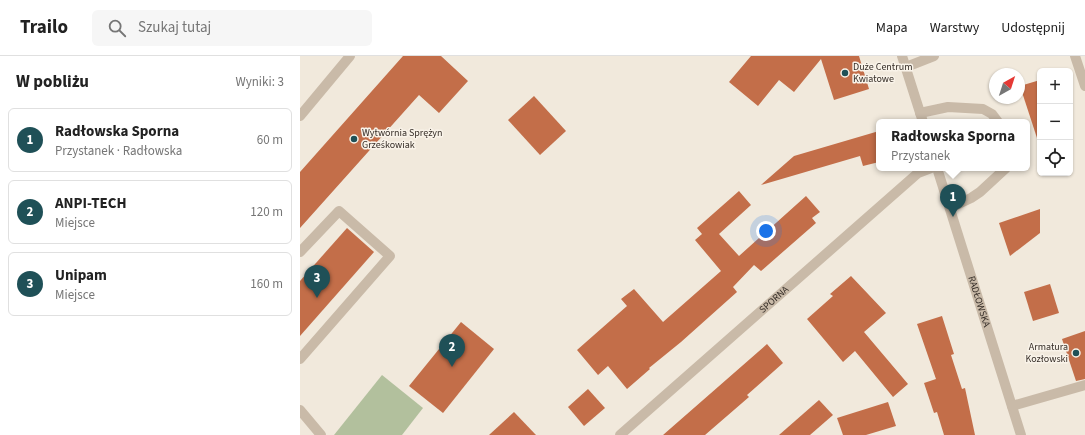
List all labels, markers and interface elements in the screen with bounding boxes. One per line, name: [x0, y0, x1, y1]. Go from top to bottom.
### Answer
search box: [92, 10, 372, 46]
text: Trailo: [20, 14, 68, 41]
icon: search: [106, 17, 128, 39]
text: Szukaj tutaj: [138, 17, 211, 38]
text: Mapa: [876, 18, 908, 38]
text: Warstwy: [930, 18, 979, 38]
text: Udostępnij: [1001, 18, 1065, 38]
place label: Duże Centrum Kwiatowe: [853, 60, 912, 86]
marker: Duże Centrum Kwiatowe: [840, 68, 850, 78]
north arrow: [989, 68, 1025, 104]
map controls: [1037, 68, 1073, 176]
button: +: [1037, 68, 1073, 104]
text: W pobliżu: [16, 70, 89, 94]
text: Wyniki: 3: [235, 73, 284, 91]
button: −: [1037, 104, 1073, 140]
popup: [876, 119, 1030, 171]
text: Radłowska Sporna: [55, 121, 179, 142]
place label: Wytwórnia Sprężyn Grześkowiak: [362, 126, 443, 152]
text: Radłowska Sporna: [891, 126, 1015, 147]
text: 1: [27, 131, 33, 149]
text: 60 m: [257, 131, 283, 149]
marker: Wytwórnia Sprężyn Grześkowiak: [349, 134, 359, 144]
button: locate: [1037, 140, 1073, 176]
text: Przystanek · Radłowska: [55, 142, 182, 160]
text: Przystanek: [891, 147, 950, 165]
pin: 1: [940, 184, 966, 217]
text: ANPI-TECH: [55, 193, 127, 214]
text: 2: [27, 203, 33, 221]
text: 120 m: [250, 203, 283, 221]
text: Miejsce: [55, 214, 95, 232]
your location: [756, 221, 776, 241]
text: Unipam: [55, 265, 107, 286]
pin: 3: [304, 265, 330, 298]
street label: RADŁOWSKA: [964, 274, 994, 329]
text: 3: [27, 275, 33, 293]
text: 160 m: [250, 275, 283, 293]
street label: SPORNA: [756, 282, 792, 317]
text: Miejsce: [55, 286, 95, 304]
pin: 2: [439, 334, 465, 367]
place label: Armatura Kozłowski: [1026, 340, 1068, 366]
marker: Armatura Kozłowski: [1071, 348, 1081, 358]

